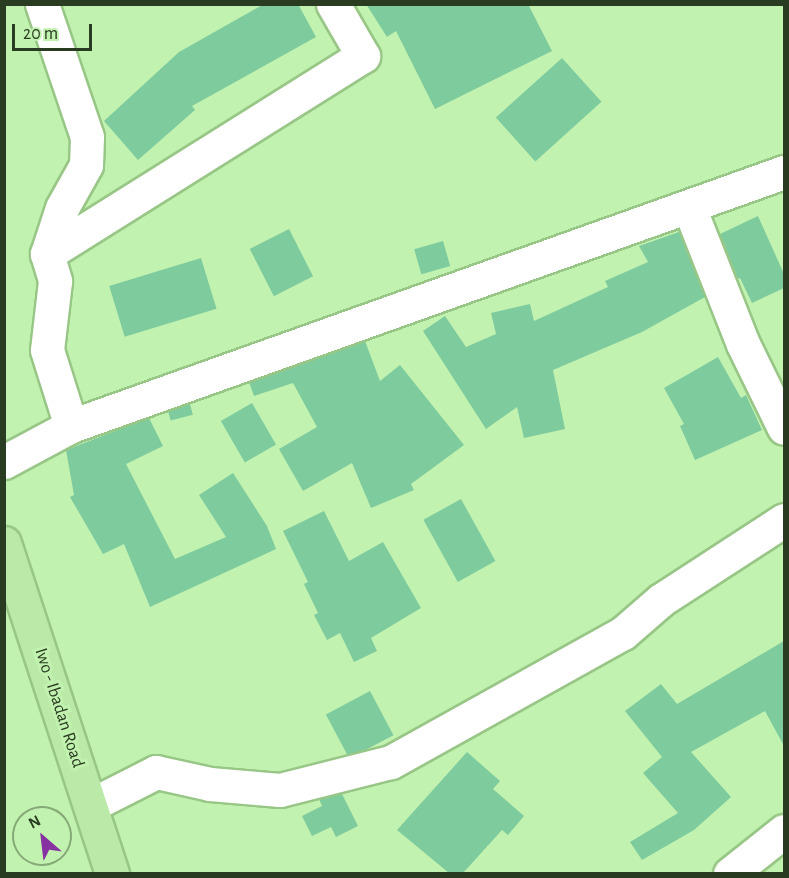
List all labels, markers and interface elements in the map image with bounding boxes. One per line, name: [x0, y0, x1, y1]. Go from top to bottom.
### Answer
scale bar: [15, 12, 94, 50]
text: 20 m: [23, 25, 58, 43]
street label: Iwo - Ibadan Road: [30, 646, 88, 770]
north arrow: [12, 806, 72, 866]
text: N: [26, 812, 43, 832]

